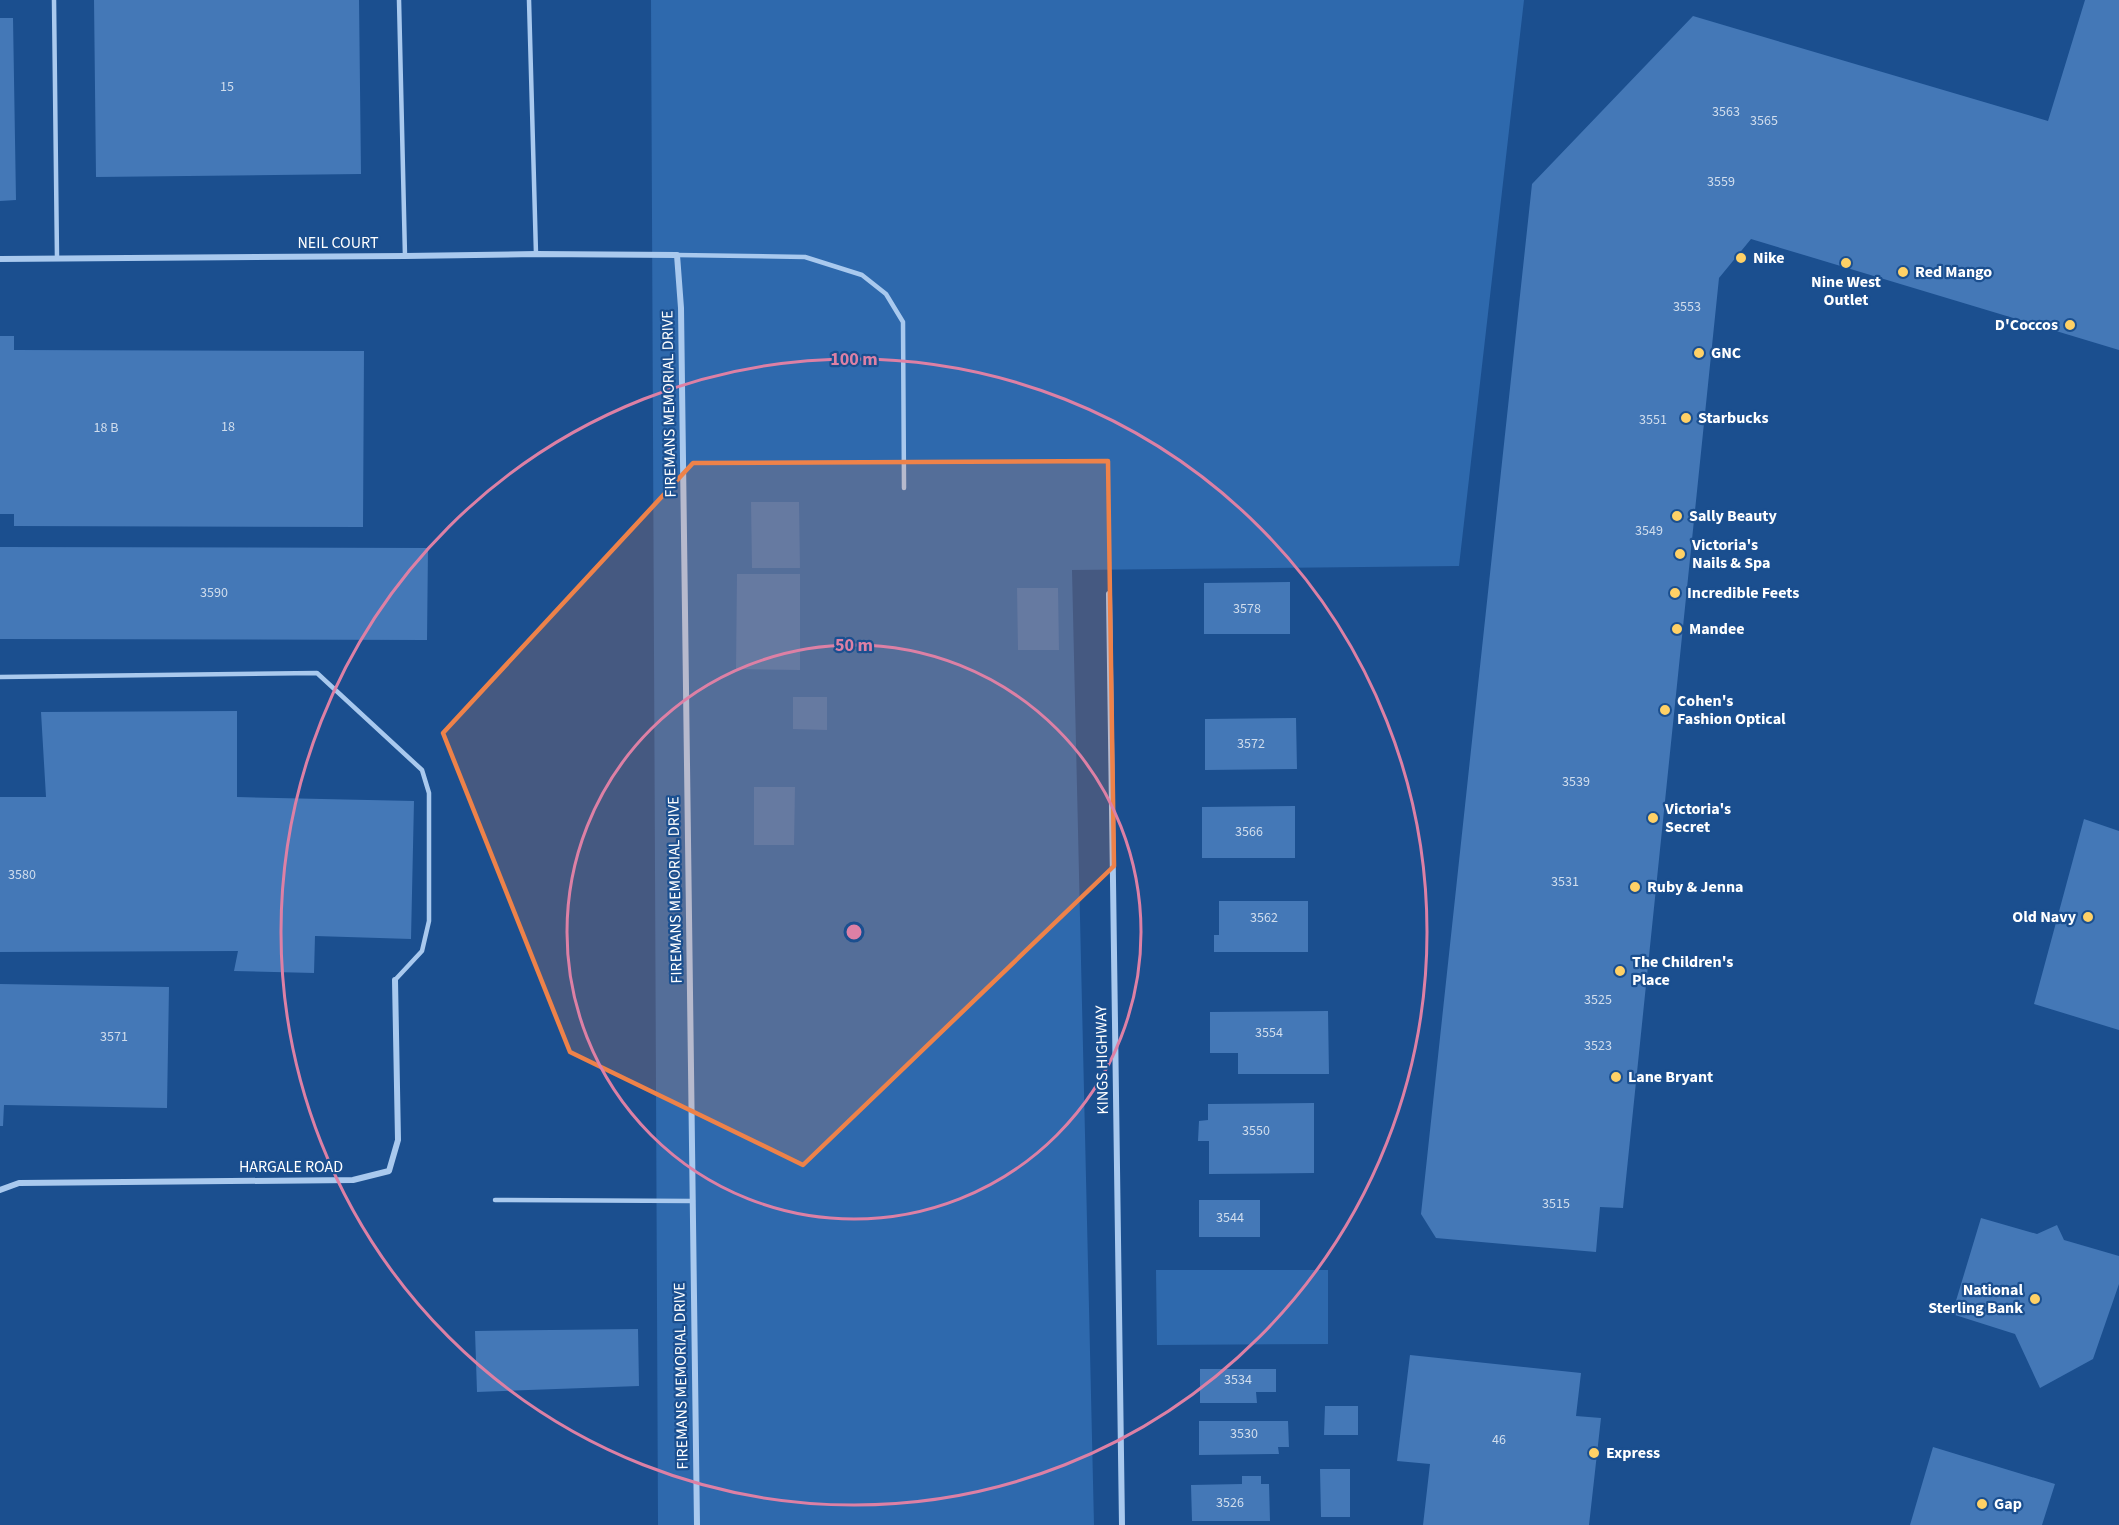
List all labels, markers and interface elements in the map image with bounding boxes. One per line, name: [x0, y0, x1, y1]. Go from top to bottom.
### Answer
house number: 15: [220, 77, 234, 97]
house number: 3563: [1712, 102, 1740, 122]
house number: 3565: [1750, 111, 1778, 131]
house number: 3559: [1707, 172, 1735, 192]
street label: NEIL COURT: [297, 232, 379, 254]
place label: Nike: [1753, 247, 1785, 269]
marker: Nike: [1734, 251, 1748, 265]
marker: Nine West Outlet: [1839, 256, 1853, 270]
place label: Red Mango: [1915, 261, 1992, 283]
marker: Red Mango: [1896, 265, 1910, 279]
place label: Nine West Outlet: [1811, 271, 1881, 311]
house number: 3553: [1673, 297, 1701, 317]
street label: FIREMANS MEMORIAL DRIVE: [656, 310, 682, 498]
place label: D'Coccos: [1995, 314, 2058, 336]
marker: D'Coccos: [2063, 318, 2077, 332]
place label: GNC: [1711, 342, 1741, 364]
marker: GNC: [1692, 346, 1706, 360]
text: 100 m: [830, 347, 878, 372]
place label: Starbucks: [1698, 407, 1769, 429]
house number: 3551: [1639, 410, 1667, 430]
marker: Starbucks: [1679, 411, 1693, 425]
house number: 18: [221, 417, 235, 437]
house number: 18 B: [94, 418, 118, 438]
place label: Sally Beauty: [1689, 505, 1777, 527]
marker: Sally Beauty: [1670, 509, 1684, 523]
house number: 3549: [1635, 521, 1663, 541]
place label: Victoria's Nails & Spa: [1691, 534, 1771, 574]
marker: Victoria's Nails & Spa: [1673, 547, 1687, 561]
place label: Incredible Feets: [1687, 582, 1799, 604]
house number: 3590: [200, 583, 228, 603]
marker: Incredible Feets: [1668, 586, 1682, 600]
house number: 3578: [1233, 599, 1261, 619]
place label: Mandee: [1689, 618, 1745, 640]
marker: Mandee: [1670, 622, 1684, 636]
text: 50 m: [835, 633, 873, 658]
place label: Cohen's Fashion Optical: [1677, 690, 1786, 730]
marker: Cohen's Fashion Optical: [1658, 703, 1672, 717]
house number: 3572: [1237, 734, 1265, 754]
house number: 3539: [1562, 772, 1590, 792]
street label: FIREMANS MEMORIAL DRIVE: [662, 796, 688, 984]
place label: Victoria's Secret: [1664, 798, 1731, 838]
marker: Victoria's Secret: [1646, 811, 1660, 825]
house number: 3566: [1235, 822, 1263, 842]
house number: 3580: [8, 865, 36, 885]
house number: 3531: [1551, 872, 1579, 892]
place label: Ruby & Jenna: [1647, 876, 1744, 898]
marker: Ruby & Jenna: [1628, 880, 1642, 894]
place label: Old Navy: [2012, 906, 2077, 928]
house number: 3562: [1250, 908, 1278, 928]
marker: Old Navy: [2081, 910, 2095, 924]
centre of rings: [844, 922, 864, 942]
place label: The Children's Place: [1632, 951, 1733, 991]
marker: The Children's Place: [1613, 964, 1627, 978]
house number: 3525: [1584, 990, 1612, 1010]
street label: KINGS HIGHWAY: [1090, 1005, 1114, 1115]
house number: 3554: [1255, 1023, 1283, 1043]
house number: 3571: [100, 1027, 128, 1047]
house number: 3523: [1584, 1036, 1612, 1056]
place label: Lane Bryant: [1628, 1066, 1713, 1088]
marker: Lane Bryant: [1609, 1070, 1623, 1084]
house number: 3550: [1242, 1121, 1270, 1141]
street label: HARGALE ROAD: [239, 1156, 343, 1178]
house number: 3515: [1542, 1194, 1570, 1214]
house number: 3544: [1216, 1208, 1244, 1228]
place label: National Sterling Bank: [1928, 1279, 2023, 1319]
street label: FIREMANS MEMORIAL DRIVE: [668, 1282, 694, 1470]
marker: National Sterling Bank: [2028, 1292, 2042, 1306]
house number: 3534: [1224, 1370, 1252, 1390]
house number: 3530: [1230, 1424, 1258, 1444]
house number: 46: [1492, 1430, 1506, 1450]
place label: Express: [1606, 1442, 1660, 1464]
marker: Express: [1587, 1446, 1601, 1460]
house number: 3526: [1216, 1493, 1244, 1513]
place label: Gap: [1994, 1493, 2022, 1515]
marker: Gap: [1975, 1497, 1989, 1511]

